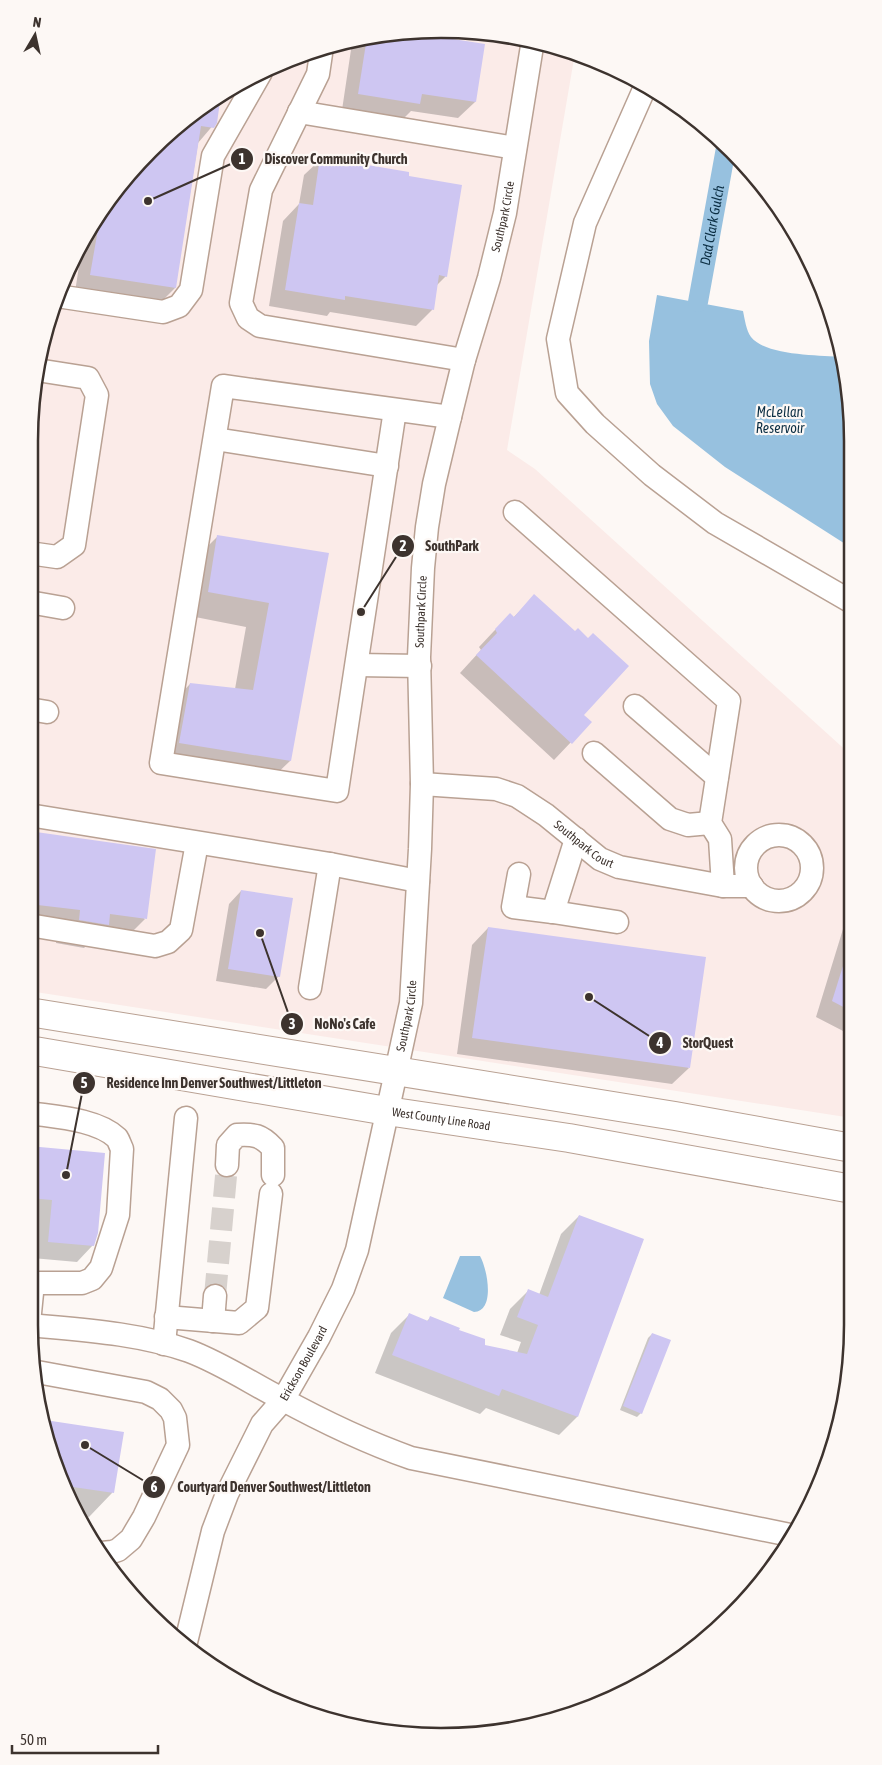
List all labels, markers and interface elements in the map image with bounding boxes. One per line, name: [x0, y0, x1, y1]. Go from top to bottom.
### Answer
north arrow: [10, 10, 60, 60]
text: N: [32, 14, 42, 31]
callout: Discover Community Church: [229, 145, 417, 174]
text: 1: [238, 150, 246, 167]
text: Discover Community Church: [264, 151, 408, 167]
street label: Southpark Circle: [489, 180, 517, 254]
water label: Dad Clark Gulch: [697, 184, 727, 267]
water label: McLellan Reservoir: [756, 404, 805, 436]
callout: SouthPark: [390, 531, 489, 560]
text: 2: [399, 537, 407, 554]
text: SouthPark: [425, 538, 480, 554]
street label: Southpark Circle: [412, 575, 430, 648]
street label: Southpark Court: [551, 817, 616, 871]
street label: Southpark Circle: [394, 980, 419, 1053]
callout: NoNo's Cafe: [279, 1009, 385, 1038]
text: 3: [288, 1015, 296, 1032]
text: NoNo's Cafe: [314, 1016, 376, 1032]
callout: StorQuest: [648, 1028, 743, 1057]
text: 4: [655, 1034, 664, 1051]
text: StorQuest: [683, 1035, 733, 1051]
callout: Residence Inn Denver Southwest/Littleton: [72, 1069, 332, 1098]
text: 5: [80, 1074, 88, 1091]
text: Residence Inn Denver Southwest/Littleton: [106, 1075, 322, 1091]
street label: West County Line Road: [391, 1105, 491, 1133]
street label: Erickson Boulevard: [277, 1324, 330, 1403]
callout: Courtyard Denver Southwest/Littleton: [142, 1472, 381, 1501]
text: 6: [150, 1478, 158, 1495]
text: Courtyard Denver Southwest/Littleton: [177, 1479, 371, 1495]
scale bar: [12, 1722, 159, 1754]
text: 50 m: [20, 1731, 47, 1748]

